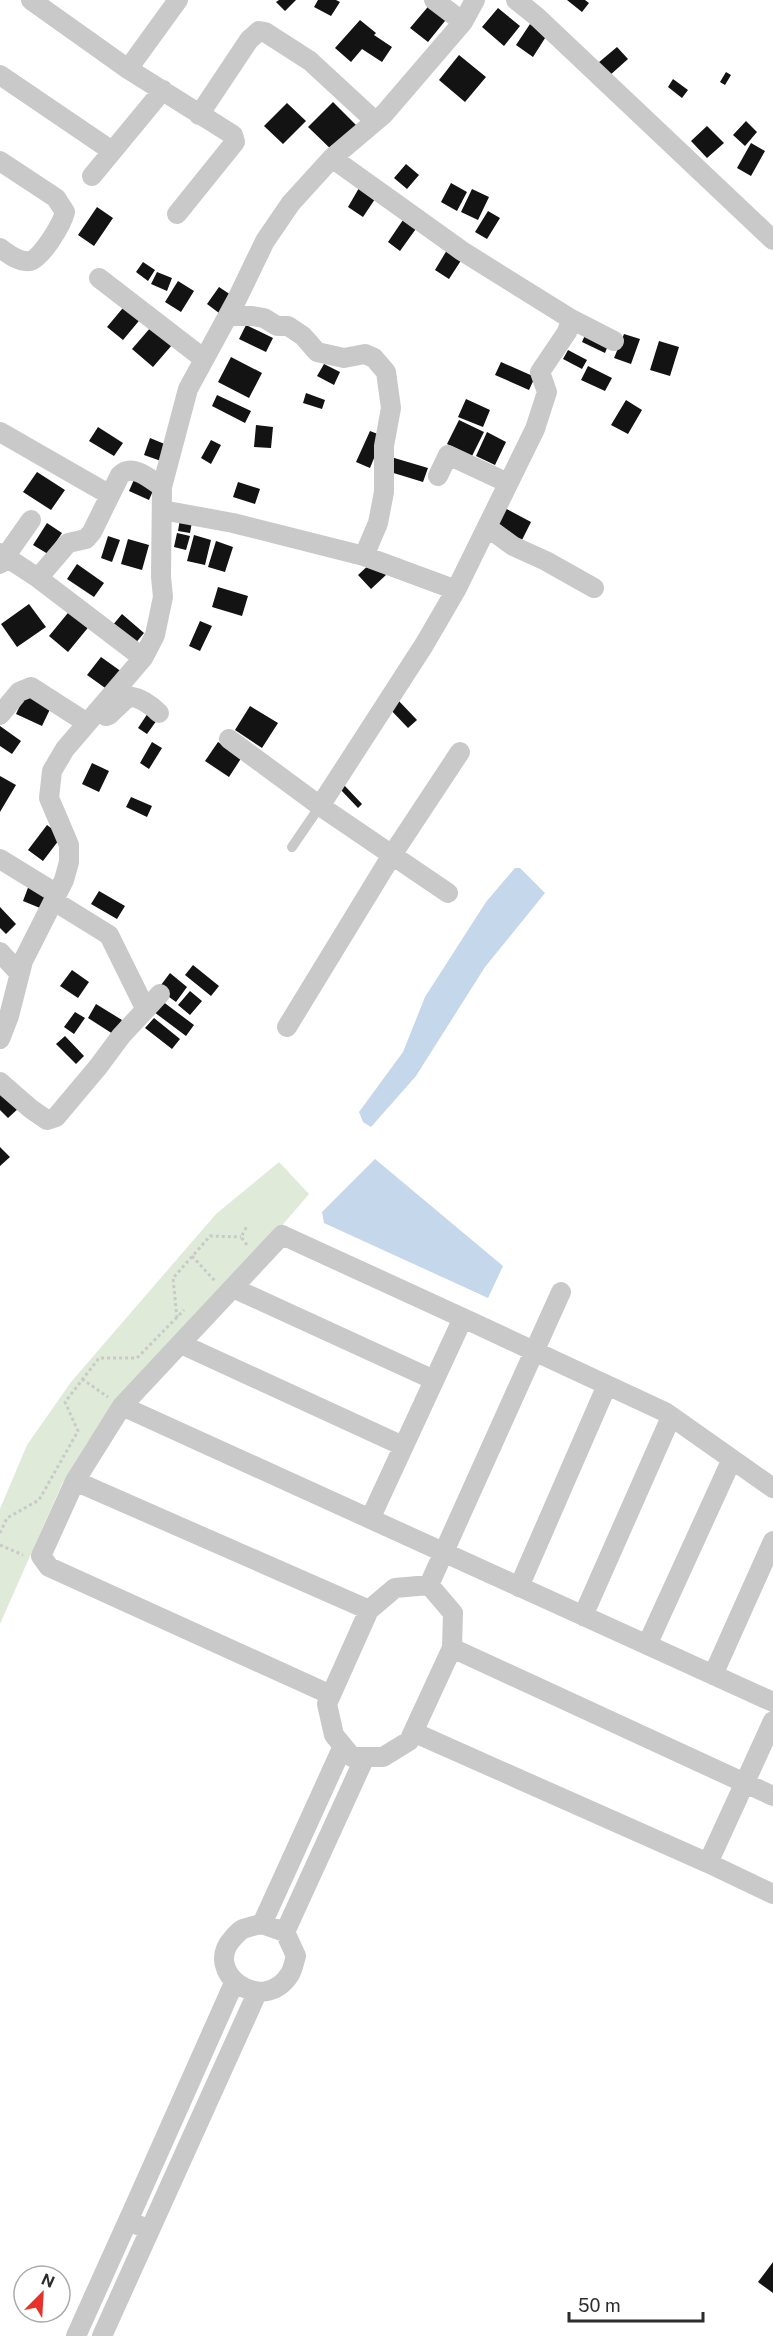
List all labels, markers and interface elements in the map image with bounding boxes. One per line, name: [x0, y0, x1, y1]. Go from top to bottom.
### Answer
north arrow: [12, 2264, 72, 2324]
text: N: [38, 2270, 57, 2292]
scale bar: [569, 2285, 702, 2323]
text: 50 m: [578, 2295, 621, 2316]

